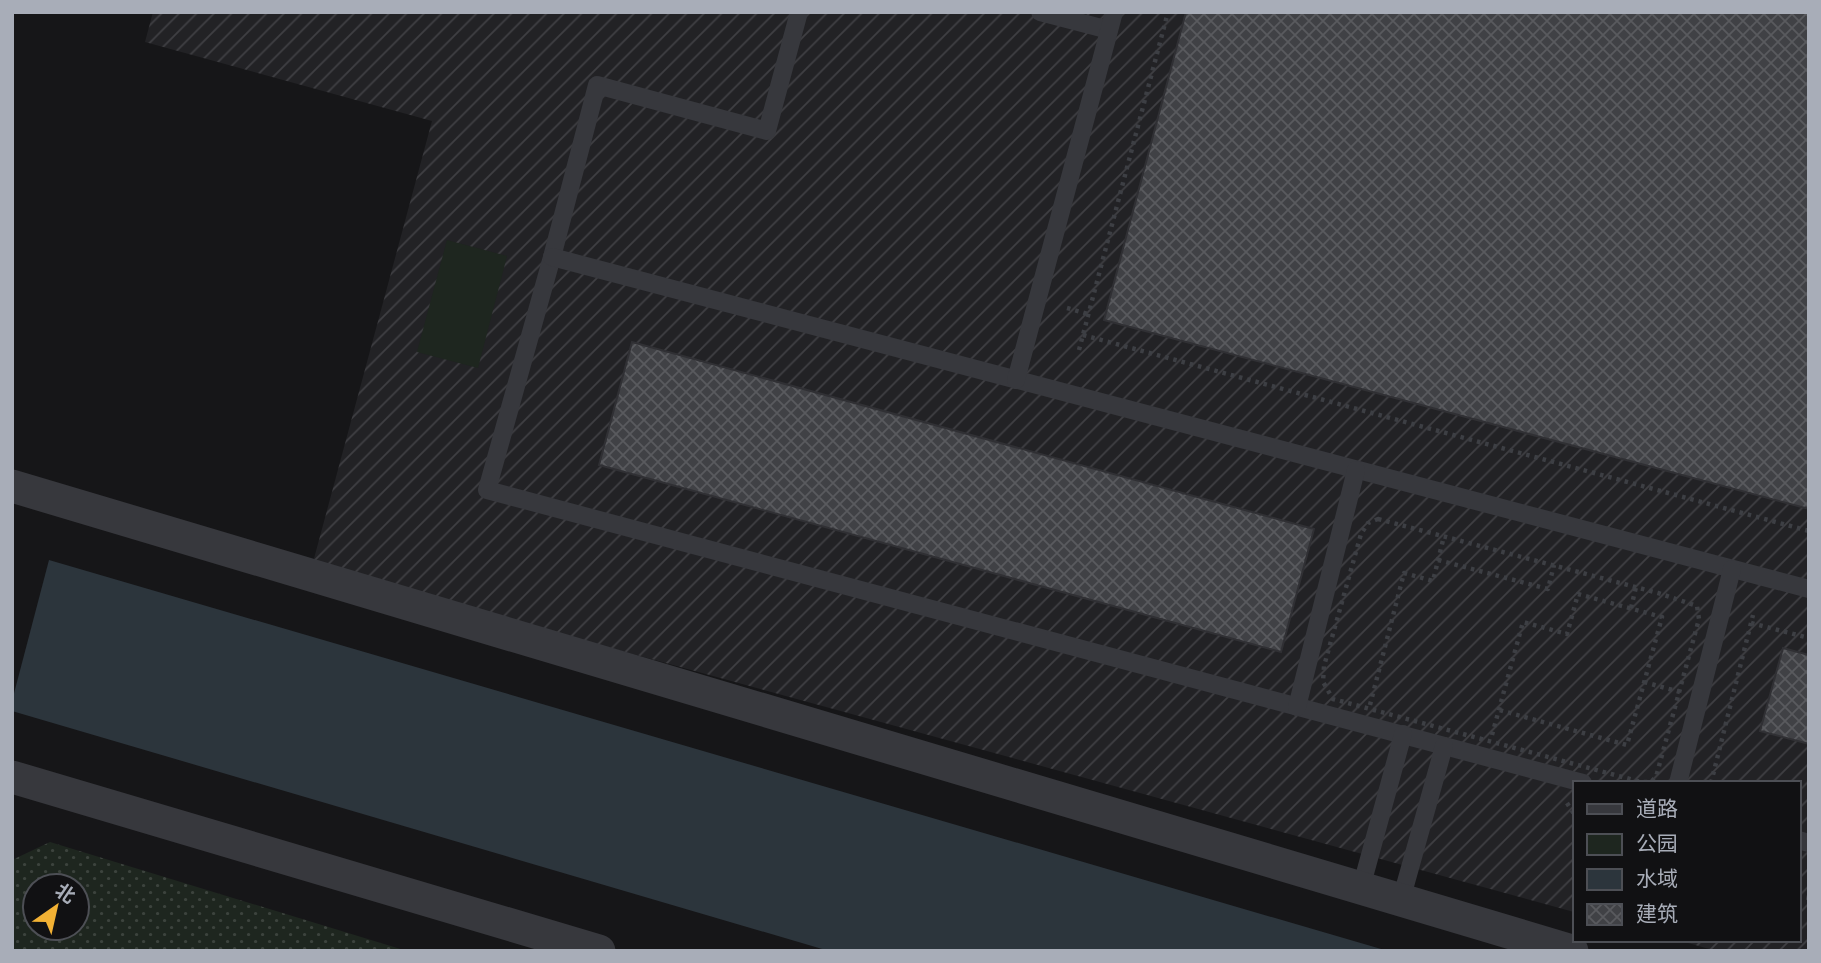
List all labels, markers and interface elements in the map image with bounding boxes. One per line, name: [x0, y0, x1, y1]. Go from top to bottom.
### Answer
legend: [1573, 781, 1800, 942]
text: 道路: [1636, 794, 1678, 822]
text: 公园: [1636, 829, 1678, 857]
text: 水域: [1636, 864, 1678, 892]
north arrow: [21, 872, 91, 942]
text: 北: [50, 877, 81, 909]
text: 建筑: [1636, 899, 1678, 927]

